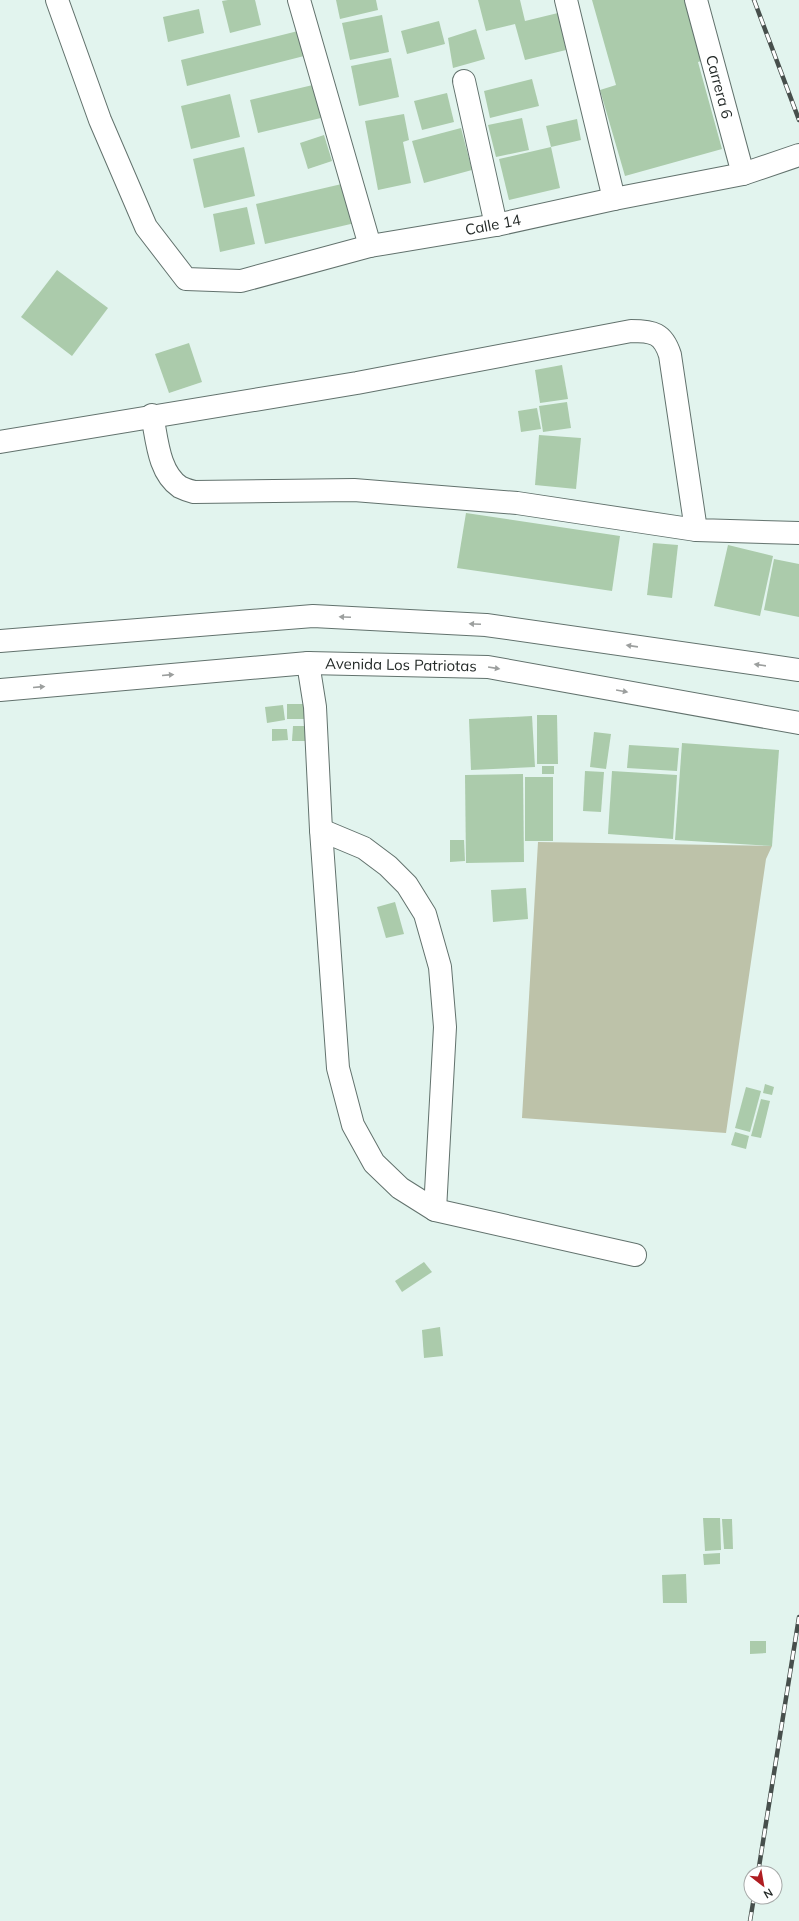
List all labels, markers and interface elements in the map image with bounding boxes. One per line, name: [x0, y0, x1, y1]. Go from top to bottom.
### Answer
street label: Carrera 6: [702, 53, 737, 121]
street label: Calle 14: [463, 210, 522, 239]
one-way arrow: [339, 614, 351, 621]
one-way arrow: [469, 621, 481, 628]
one-way arrow: [626, 643, 638, 649]
street label: Avenida Los Patriotas: [325, 654, 477, 675]
one-way arrow: [754, 662, 766, 668]
one-way arrow: [488, 665, 500, 671]
one-way arrow: [162, 672, 174, 678]
one-way arrow: [33, 683, 45, 690]
one-way arrow: [616, 688, 628, 694]
north arrow: [743, 1865, 783, 1905]
text: N: [761, 1885, 775, 1902]

